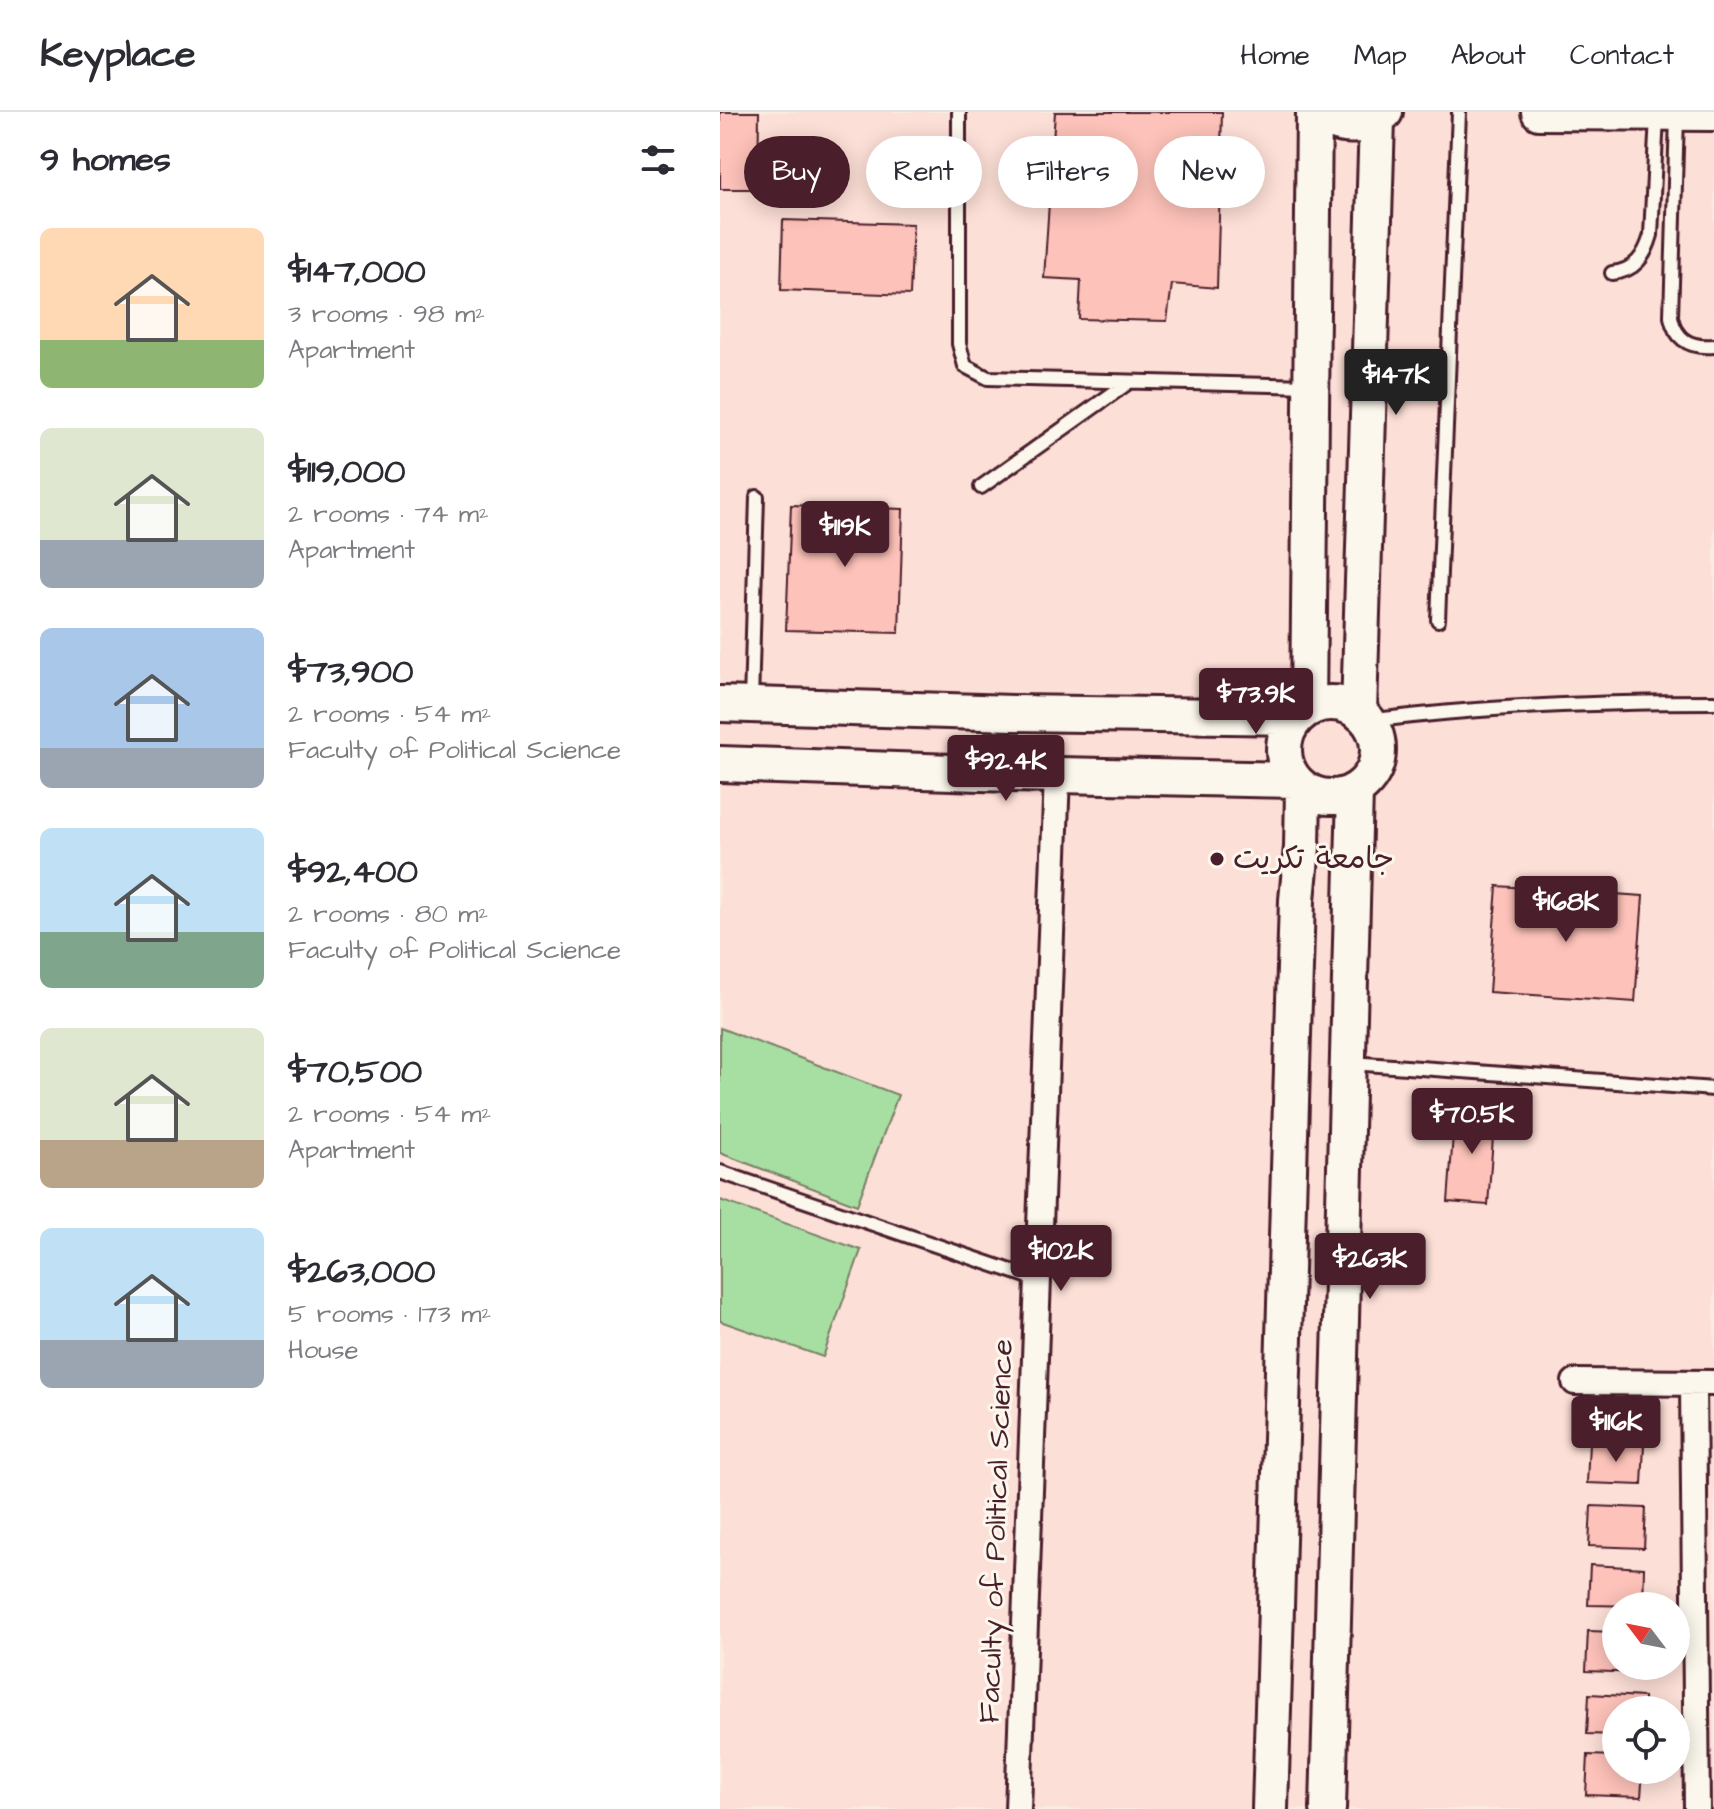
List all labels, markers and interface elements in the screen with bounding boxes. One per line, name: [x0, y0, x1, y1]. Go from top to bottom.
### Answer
text: Keyplace: [40, 29, 196, 81]
text: Home: [1240, 36, 1310, 75]
text: Map: [1354, 36, 1407, 75]
text: About: [1451, 36, 1526, 75]
text: Contact: [1570, 36, 1674, 75]
text: 9 homes: [40, 136, 171, 184]
chip: Buy: [744, 136, 850, 208]
chip: Rent: [866, 136, 982, 208]
chip: Filters: [998, 136, 1138, 208]
chip: New: [1154, 136, 1265, 208]
icon: filters: [636, 138, 680, 182]
text: $147,000: [288, 248, 426, 296]
icon: home: [104, 260, 200, 356]
text: 3 rooms · 98 m²: [288, 296, 485, 332]
text: Apartment: [288, 332, 415, 368]
pin: $147K: [1340, 349, 1452, 417]
text: $147K: [1362, 357, 1430, 393]
text: $119,000: [288, 448, 405, 496]
icon: home: [104, 460, 200, 556]
text: 2 rooms · 74 m²: [288, 496, 489, 532]
pin: $119K: [789, 501, 901, 569]
text: $119K: [819, 509, 871, 545]
text: Apartment: [288, 532, 415, 568]
text: $73,900: [288, 648, 413, 696]
icon: home: [104, 660, 200, 756]
pin: $73.9K: [1191, 668, 1321, 736]
text: $73.9K: [1217, 676, 1295, 712]
text: 2 rooms · 54 m²: [288, 696, 491, 732]
text: Faculty of Political Science: [288, 732, 621, 768]
pin: $92.4K: [941, 735, 1071, 803]
text: $92.4K: [965, 743, 1047, 779]
place label: جامعة تكريت: [1233, 838, 1394, 880]
text: $92,400: [288, 848, 418, 896]
marker: جامعة تكريت: [1208, 850, 1226, 868]
icon: home: [104, 860, 200, 956]
pin: $168K: [1510, 876, 1622, 944]
text: $168K: [1533, 884, 1599, 920]
text: 2 rooms · 80 m²: [288, 896, 488, 932]
text: Faculty of Political Science: [288, 932, 621, 968]
text: $70,500: [288, 1048, 422, 1096]
icon: home: [104, 1060, 200, 1156]
pin: $70.5K: [1407, 1088, 1537, 1156]
text: 2 rooms · 54 m²: [288, 1096, 491, 1132]
text: $70.5K: [1430, 1096, 1514, 1132]
text: Apartment: [288, 1132, 415, 1168]
pin: $102K: [1005, 1225, 1117, 1293]
text: $102K: [1029, 1233, 1093, 1269]
pin: $263K: [1314, 1233, 1426, 1301]
text: $263K: [1333, 1241, 1407, 1277]
text: $263,000: [288, 1248, 435, 1296]
icon: home: [104, 1260, 200, 1356]
text: 5 rooms · 173 m²: [288, 1296, 491, 1332]
text: House: [288, 1332, 359, 1368]
street label: Faculty of Political Science: [968, 1338, 1025, 1724]
pin: $116K: [1560, 1396, 1672, 1464]
text: $116K: [1589, 1404, 1643, 1440]
north arrow: [1602, 1592, 1690, 1680]
map controls: [1602, 1592, 1690, 1784]
button: locate: [1602, 1696, 1690, 1784]

